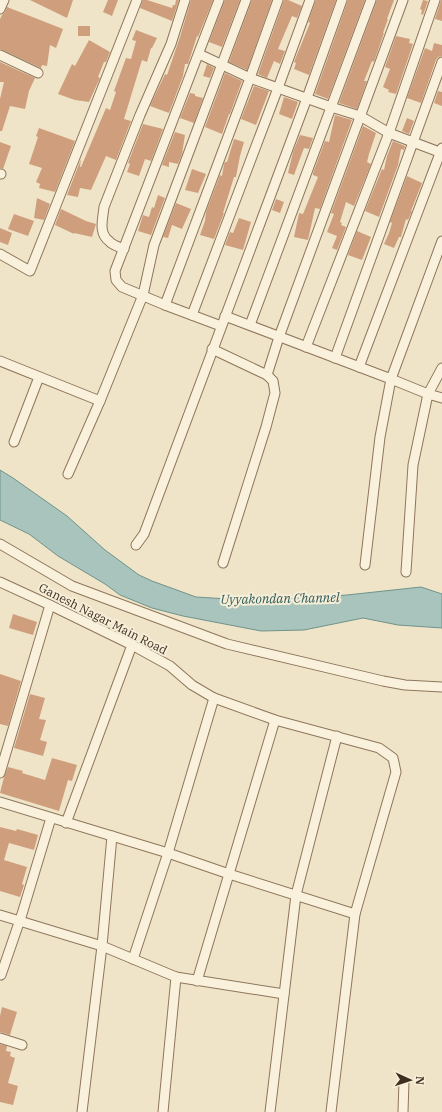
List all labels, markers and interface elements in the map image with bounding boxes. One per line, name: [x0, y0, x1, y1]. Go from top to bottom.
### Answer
street label: Ganesh Nagar Main Road: [36, 580, 170, 658]
water label: Uyyakondan Channel: [220, 589, 340, 608]
north arrow: [390, 1060, 430, 1100]
text: N: [413, 1076, 427, 1086]

